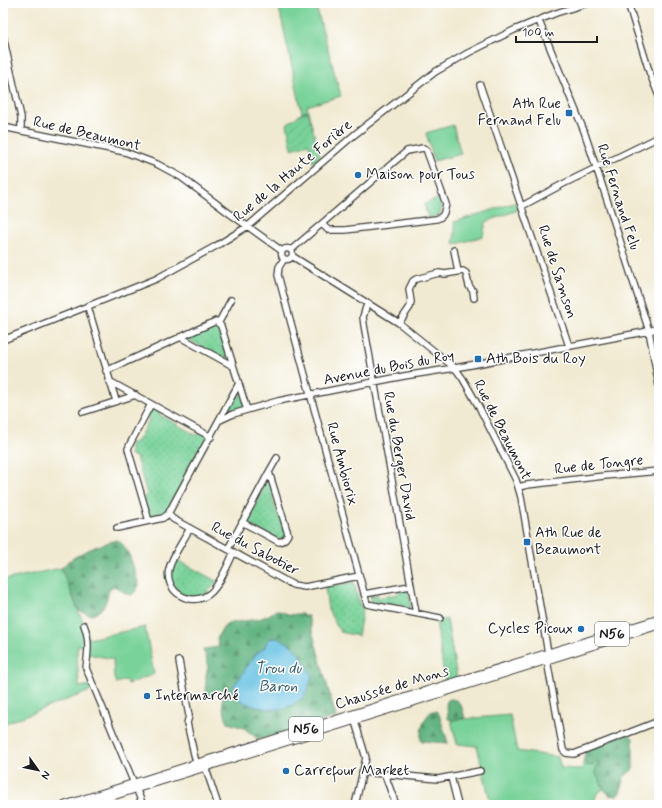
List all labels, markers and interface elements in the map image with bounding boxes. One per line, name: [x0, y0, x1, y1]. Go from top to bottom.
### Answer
scale bar: [516, 18, 597, 44]
text: 100 m: [522, 25, 554, 41]
place label: Ath Rue Fernand Felu: [478, 94, 561, 131]
marker: Ath Rue Fernand Felu: [564, 108, 574, 118]
street label: Rue de Beaumont: [31, 112, 143, 156]
street label: Rue de la Haute Forière: [229, 115, 357, 227]
street label: Rue Fernand Felu: [591, 141, 645, 253]
place label: Maison pour Tous: [366, 165, 475, 185]
marker: Maison pour Tous: [353, 170, 363, 180]
street label: Rue de Samson: [532, 223, 582, 321]
street label: Avenue du Bois du Roy: [322, 346, 456, 390]
place label: Ath Bois du Roy: [486, 349, 586, 369]
marker: Ath Bois du Roy: [473, 354, 483, 364]
street label: Rue de Beaumont: [468, 376, 536, 484]
street label: Rue du Berger David: [378, 390, 420, 522]
street label: Rue Ambiorix: [321, 420, 363, 508]
street label: Rue de Tongre: [554, 450, 645, 480]
street label: Rue du Sabotier: [207, 517, 303, 581]
place label: Ath Rue de Beaumont: [535, 523, 602, 560]
marker: Ath Rue de Beaumont: [522, 537, 532, 547]
place label: Cycles Picoux: [488, 619, 573, 639]
road number: N56: [595, 622, 629, 646]
marker: Cycles Picoux: [576, 624, 586, 634]
water label: Trou du Baron: [255, 658, 303, 697]
street label: Chaussée de Mons: [333, 661, 452, 715]
place label: Intermarché: [155, 686, 239, 706]
marker: Intermarché: [142, 691, 152, 701]
road number: N56: [289, 717, 323, 741]
north arrow: [18, 750, 58, 790]
place label: Carrefour Market: [294, 761, 410, 783]
marker: Carrefour Market: [281, 766, 291, 776]
text: N: [38, 768, 53, 782]

